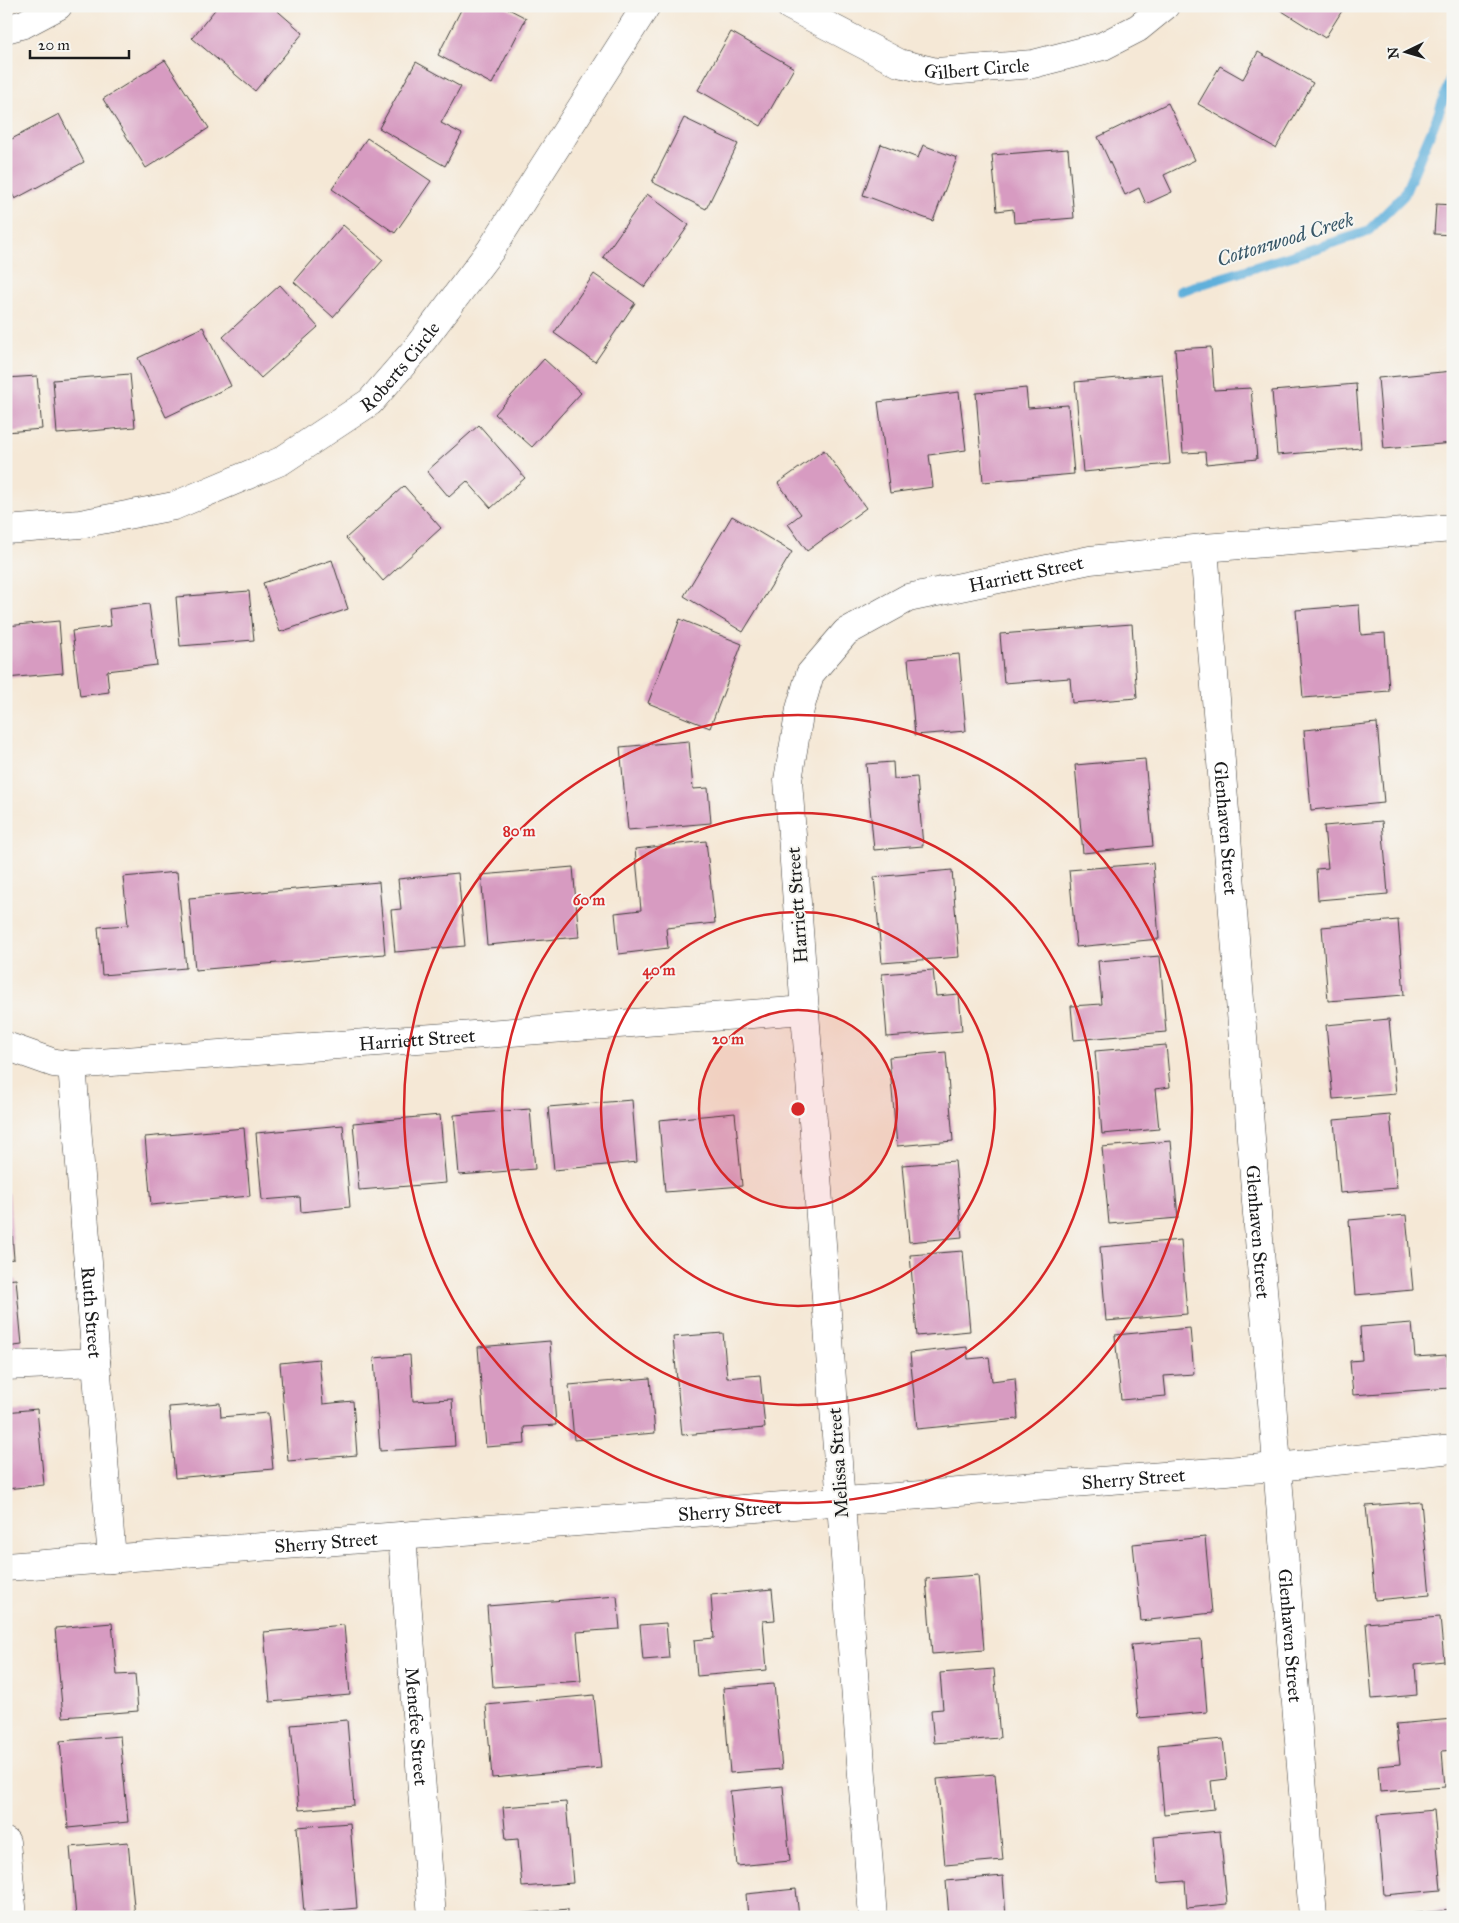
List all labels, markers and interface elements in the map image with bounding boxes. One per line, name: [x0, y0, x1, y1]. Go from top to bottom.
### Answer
scale bar: [30, 28, 129, 60]
north arrow: [1382, 28, 1432, 78]
text: 20 m: [38, 36, 70, 54]
text: N: [1385, 46, 1403, 60]
street label: Gilbert Circle: [922, 53, 1030, 83]
water label: Cottonwood Creek: [1214, 207, 1356, 271]
street label: Roberts Circle: [356, 317, 444, 417]
street label: Harriett Street: [966, 550, 1086, 597]
street label: Glenhaven Street: [1210, 760, 1243, 896]
text: 80 m: [503, 822, 536, 840]
street label: Harriett Street: [781, 846, 813, 964]
text: 60 m: [573, 891, 606, 909]
text: 40 m: [643, 961, 676, 980]
street label: Harriett Street: [358, 1023, 476, 1055]
text: 20 m: [712, 1030, 744, 1048]
centre of rings: [789, 1100, 807, 1118]
street label: Glenhaven Street: [1242, 1164, 1275, 1300]
street label: Ruth Street: [77, 1265, 107, 1359]
street label: Melissa Street: [823, 1407, 853, 1519]
street label: Sherry Street: [1081, 1463, 1186, 1494]
street label: Sherry Street: [677, 1494, 783, 1526]
street label: Sherry Street: [273, 1526, 379, 1557]
street label: Glenhaven Street: [1274, 1568, 1307, 1704]
street label: Menefee Street: [401, 1666, 433, 1787]

